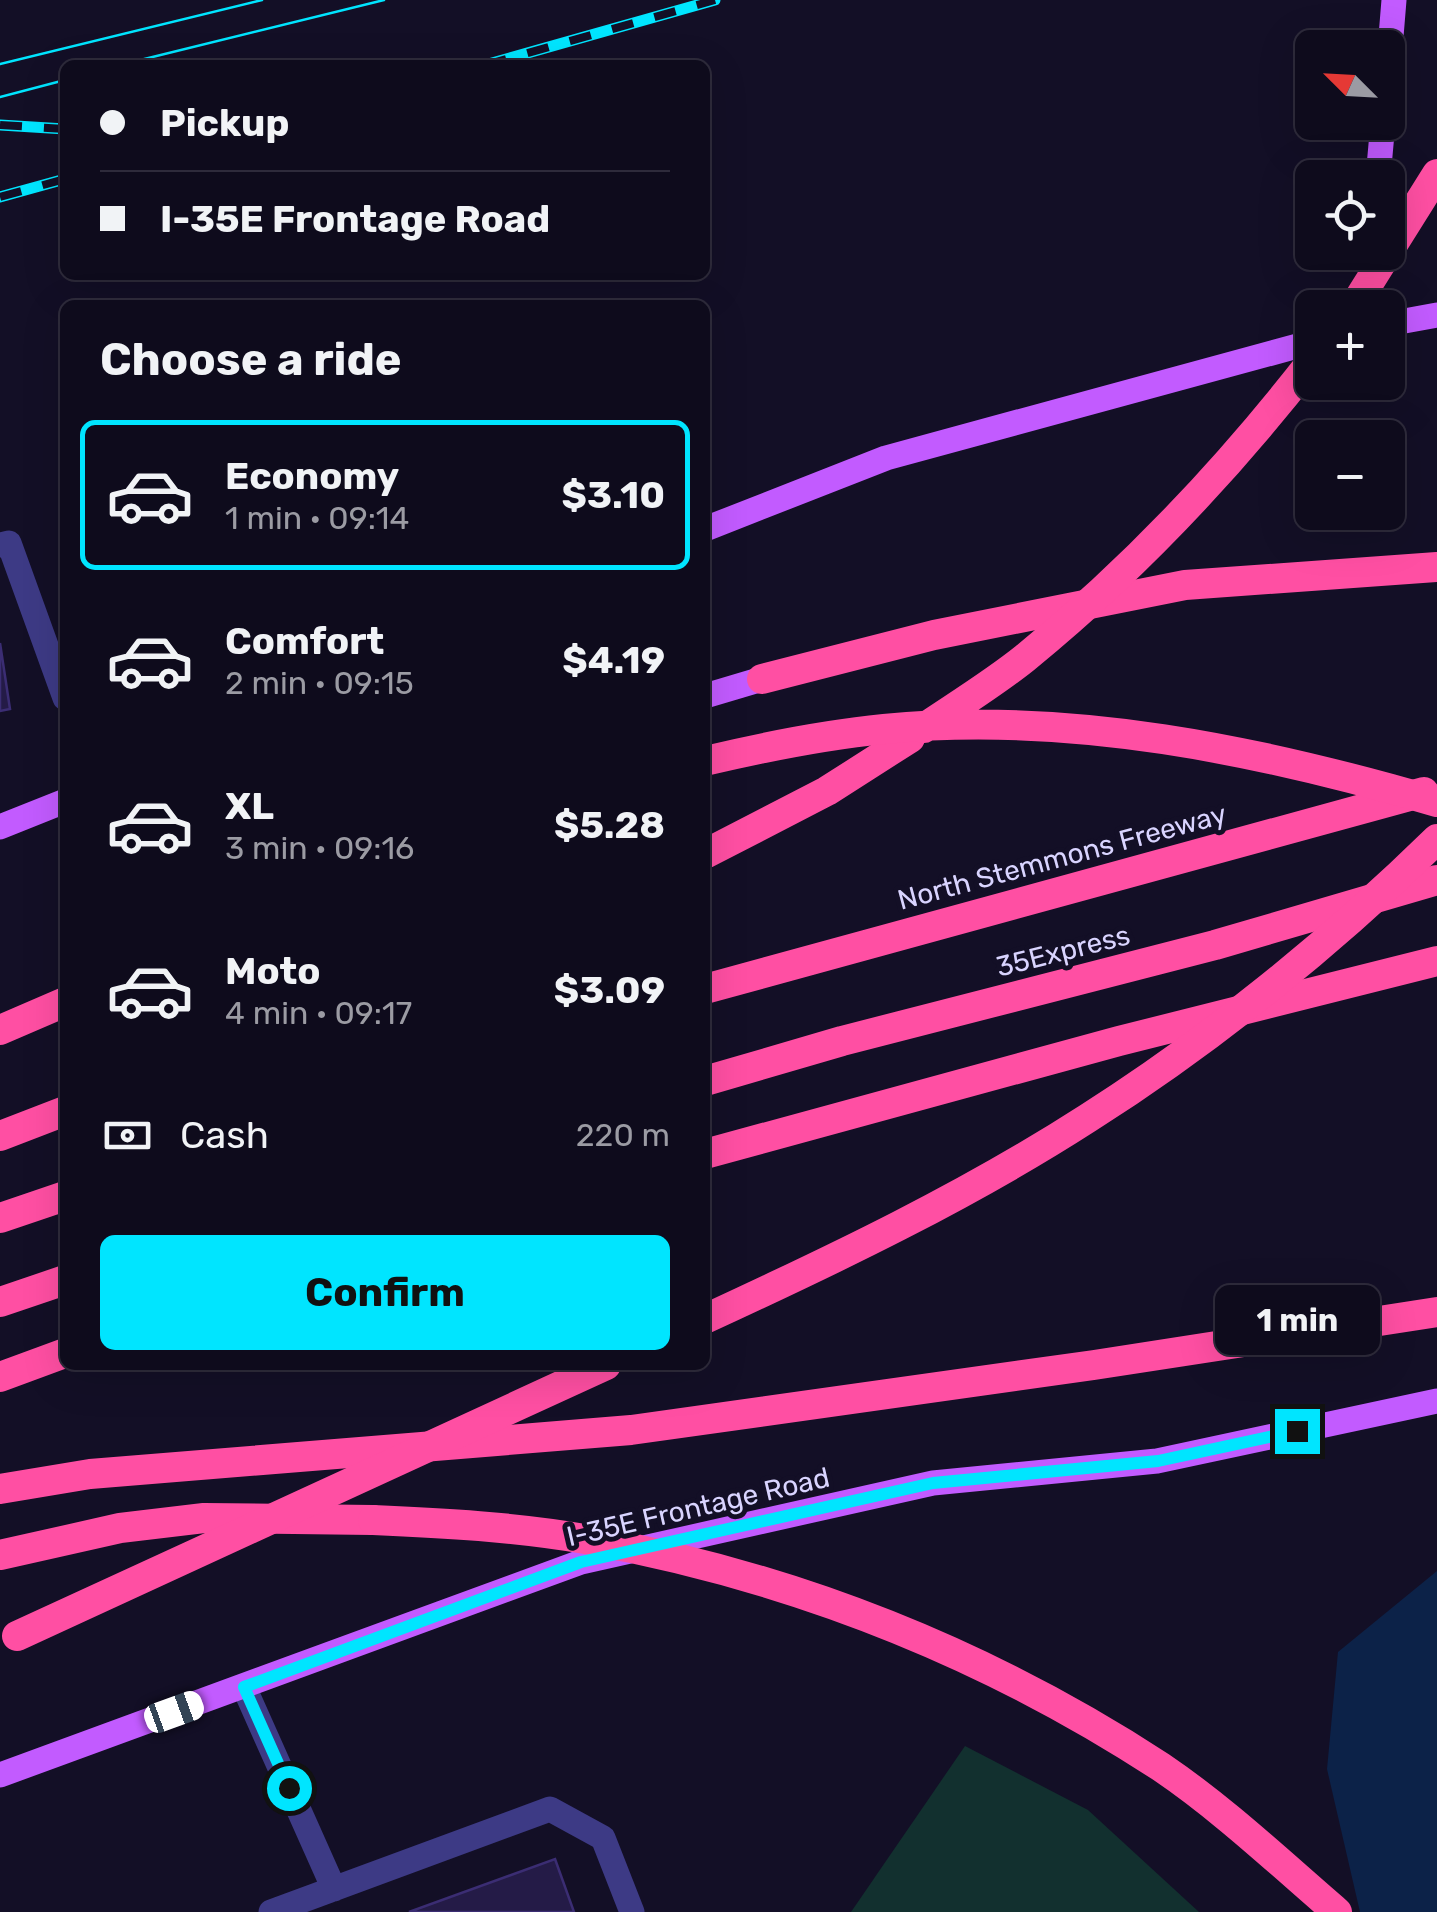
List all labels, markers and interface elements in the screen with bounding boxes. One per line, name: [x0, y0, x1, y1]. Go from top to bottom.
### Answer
north arrow: [1295, 30, 1405, 140]
map controls: [1295, 30, 1405, 530]
text: Pickup: [160, 100, 289, 146]
button: locate: [1295, 160, 1405, 270]
text: I-35E Frontage Road: [160, 196, 550, 242]
button: +: [1295, 290, 1405, 400]
text: Choose a ride: [100, 333, 402, 386]
button: −: [1295, 420, 1405, 530]
icon: car: [105, 450, 195, 540]
text: Economy: [225, 453, 399, 499]
text: $3.10: [562, 472, 665, 518]
text: 1 min · 09:14: [225, 499, 409, 537]
icon: car: [105, 615, 195, 705]
text: Comfort: [225, 618, 384, 664]
text: $4.19: [562, 637, 665, 683]
text: 2 min · 09:15: [225, 664, 414, 702]
icon: car: [105, 780, 195, 870]
text: XL: [225, 783, 274, 829]
street label: North Stemmons Freeway: [894, 797, 1230, 917]
text: $5.28: [554, 802, 665, 848]
text: 3 min · 09:16: [225, 829, 414, 867]
street label: 35Express: [993, 918, 1133, 984]
icon: car: [105, 945, 195, 1035]
text: Moto: [225, 948, 321, 994]
text: $3.09: [554, 967, 665, 1013]
text: 4 min · 09:17: [225, 994, 412, 1032]
icon: cash: [100, 1108, 155, 1163]
text: Cash: [180, 1112, 269, 1158]
text: 220 m: [576, 1116, 670, 1154]
button: Confirm: [100, 1235, 670, 1350]
callout: 1 min: [1214, 1286, 1380, 1356]
text: 1 min: [1257, 1301, 1338, 1339]
route end: [1275, 1409, 1320, 1454]
street label: I-35E Frontage Road: [563, 1461, 833, 1553]
car: [141, 1688, 207, 1736]
route start: [267, 1766, 312, 1811]

